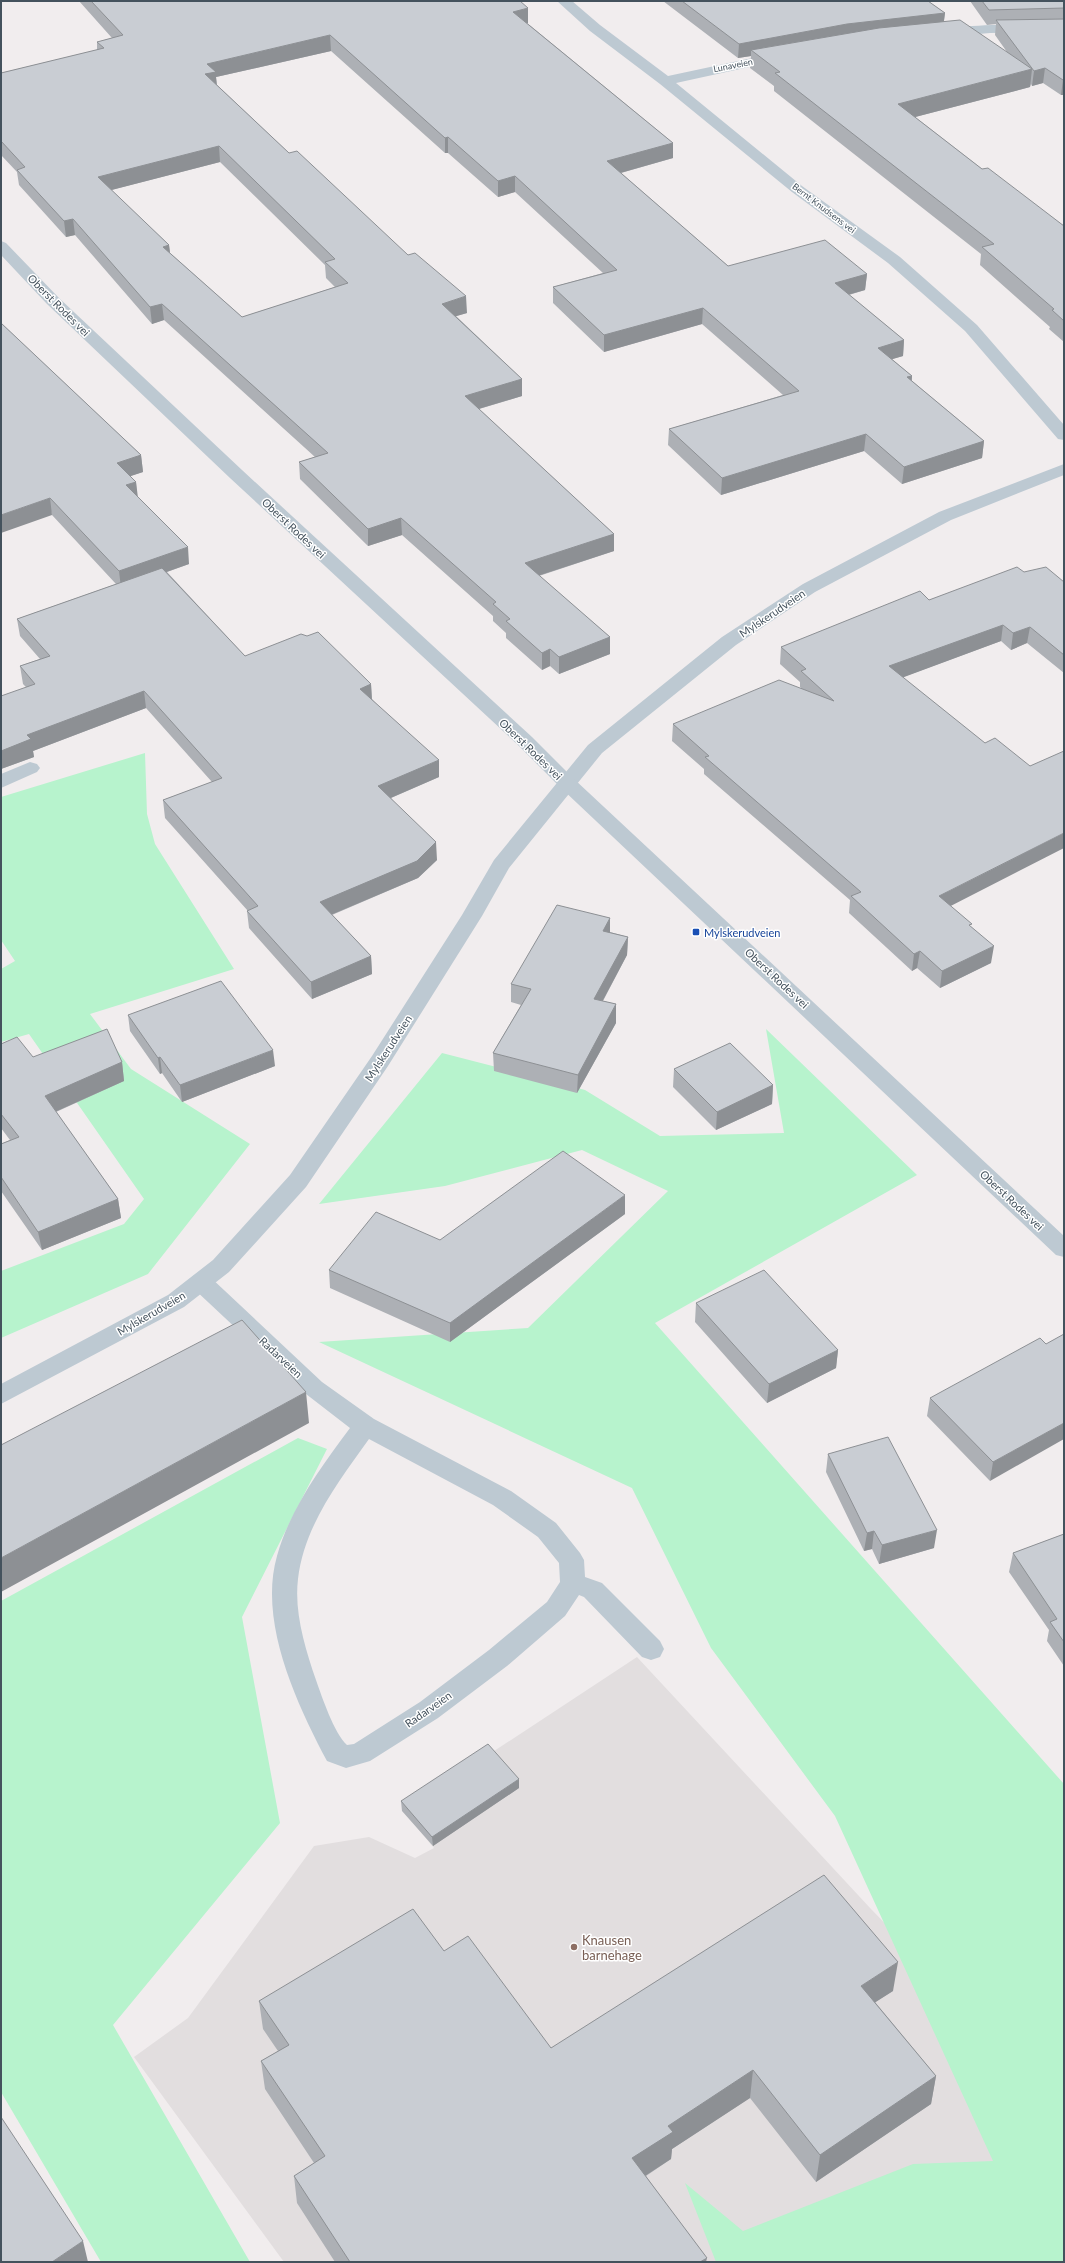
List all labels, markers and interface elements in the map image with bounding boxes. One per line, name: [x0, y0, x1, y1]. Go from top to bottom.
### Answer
street label: Lunaveien: [712, 56, 754, 74]
street label: Bernt Knudsens vei: [790, 181, 858, 235]
street label: Oberst Rodes vei: [25, 271, 93, 339]
street label: Oberst Rodes vei: [260, 495, 329, 561]
street label: Mylskerudveien: [737, 586, 807, 640]
street label: Oberst Rodes vei: [497, 716, 565, 782]
place label: Mylskerudveien: [704, 926, 780, 939]
marker: Mylskerudveien: [691, 927, 701, 937]
street label: Oberst Rodes vei: [743, 945, 812, 1011]
street label: Mylskerudveien: [362, 1012, 414, 1084]
street label: Oberst Rodes vei: [978, 1167, 1047, 1233]
street label: Mylskerudveien: [115, 1288, 187, 1338]
street label: Radarveien: [257, 1334, 305, 1380]
street label: Radarveien: [402, 1688, 454, 1730]
place label: Knausen barnehage: [582, 1932, 642, 1963]
marker: Knausen barnehage: [569, 1942, 579, 1952]

